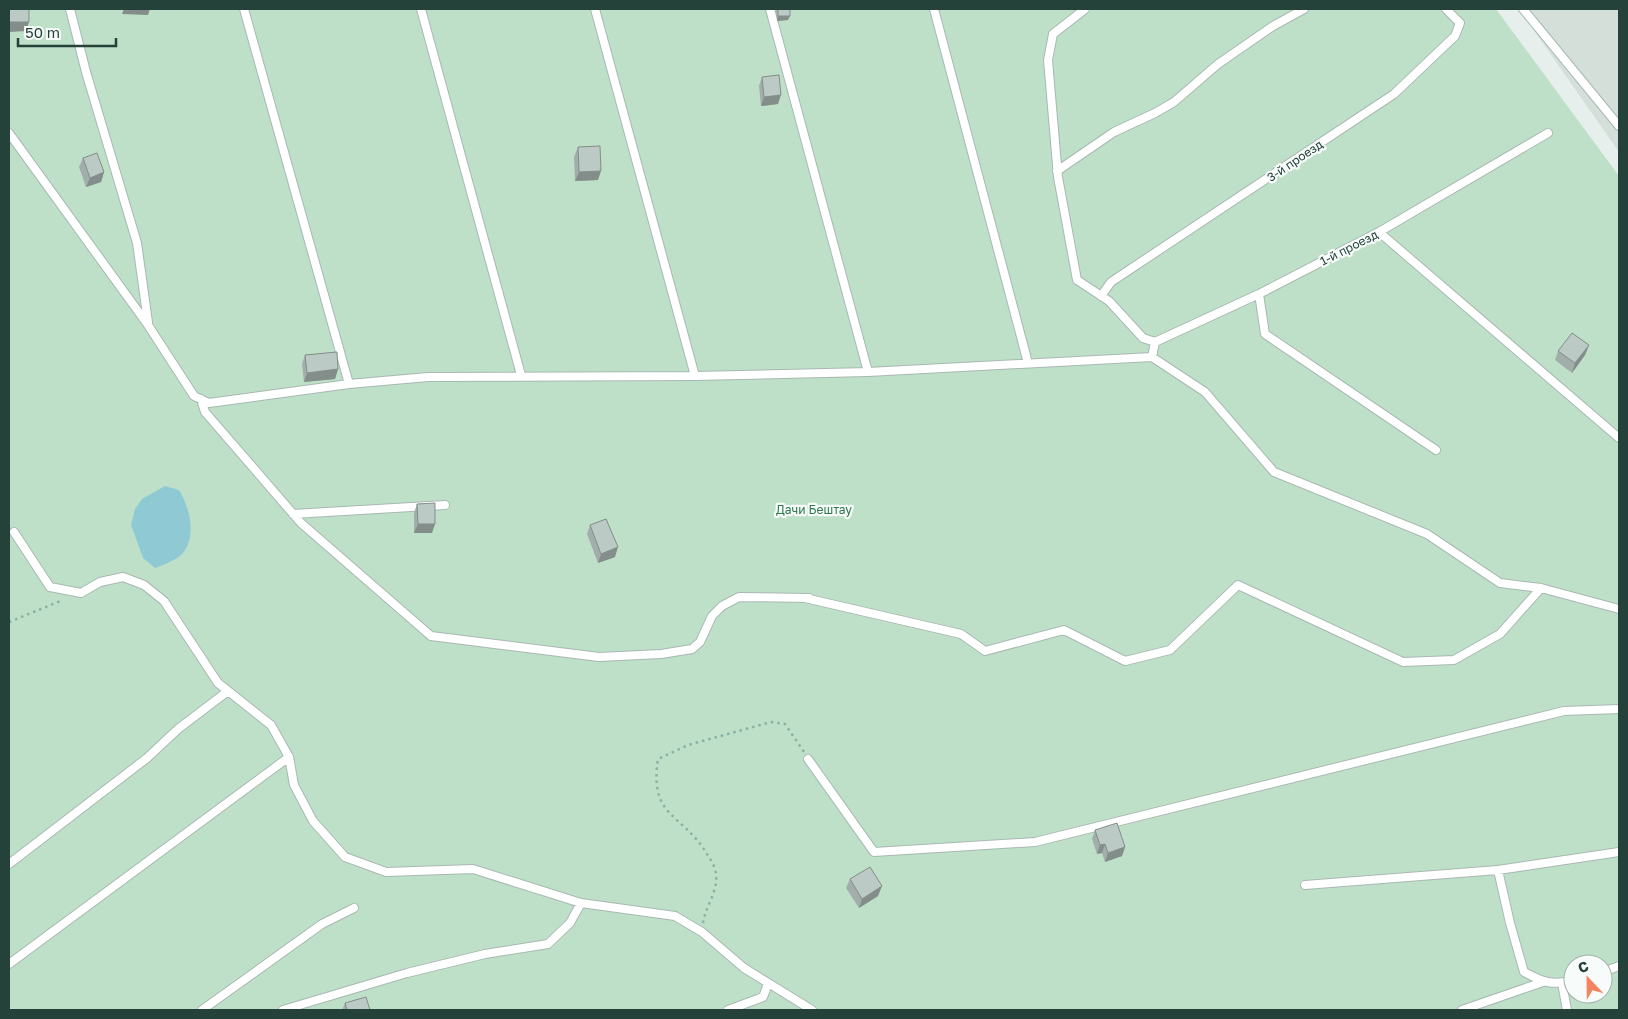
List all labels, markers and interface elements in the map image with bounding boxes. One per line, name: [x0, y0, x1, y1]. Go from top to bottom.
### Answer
scale bar: [18, 15, 115, 47]
text: 50 m: [25, 23, 60, 41]
street label: 3-й проезд: [1264, 136, 1326, 185]
street label: 1-й проезд: [1317, 227, 1380, 269]
park label: Дачи Бештау: [776, 502, 852, 517]
north arrow: [1563, 954, 1613, 1004]
text: С: [1575, 957, 1591, 976]

